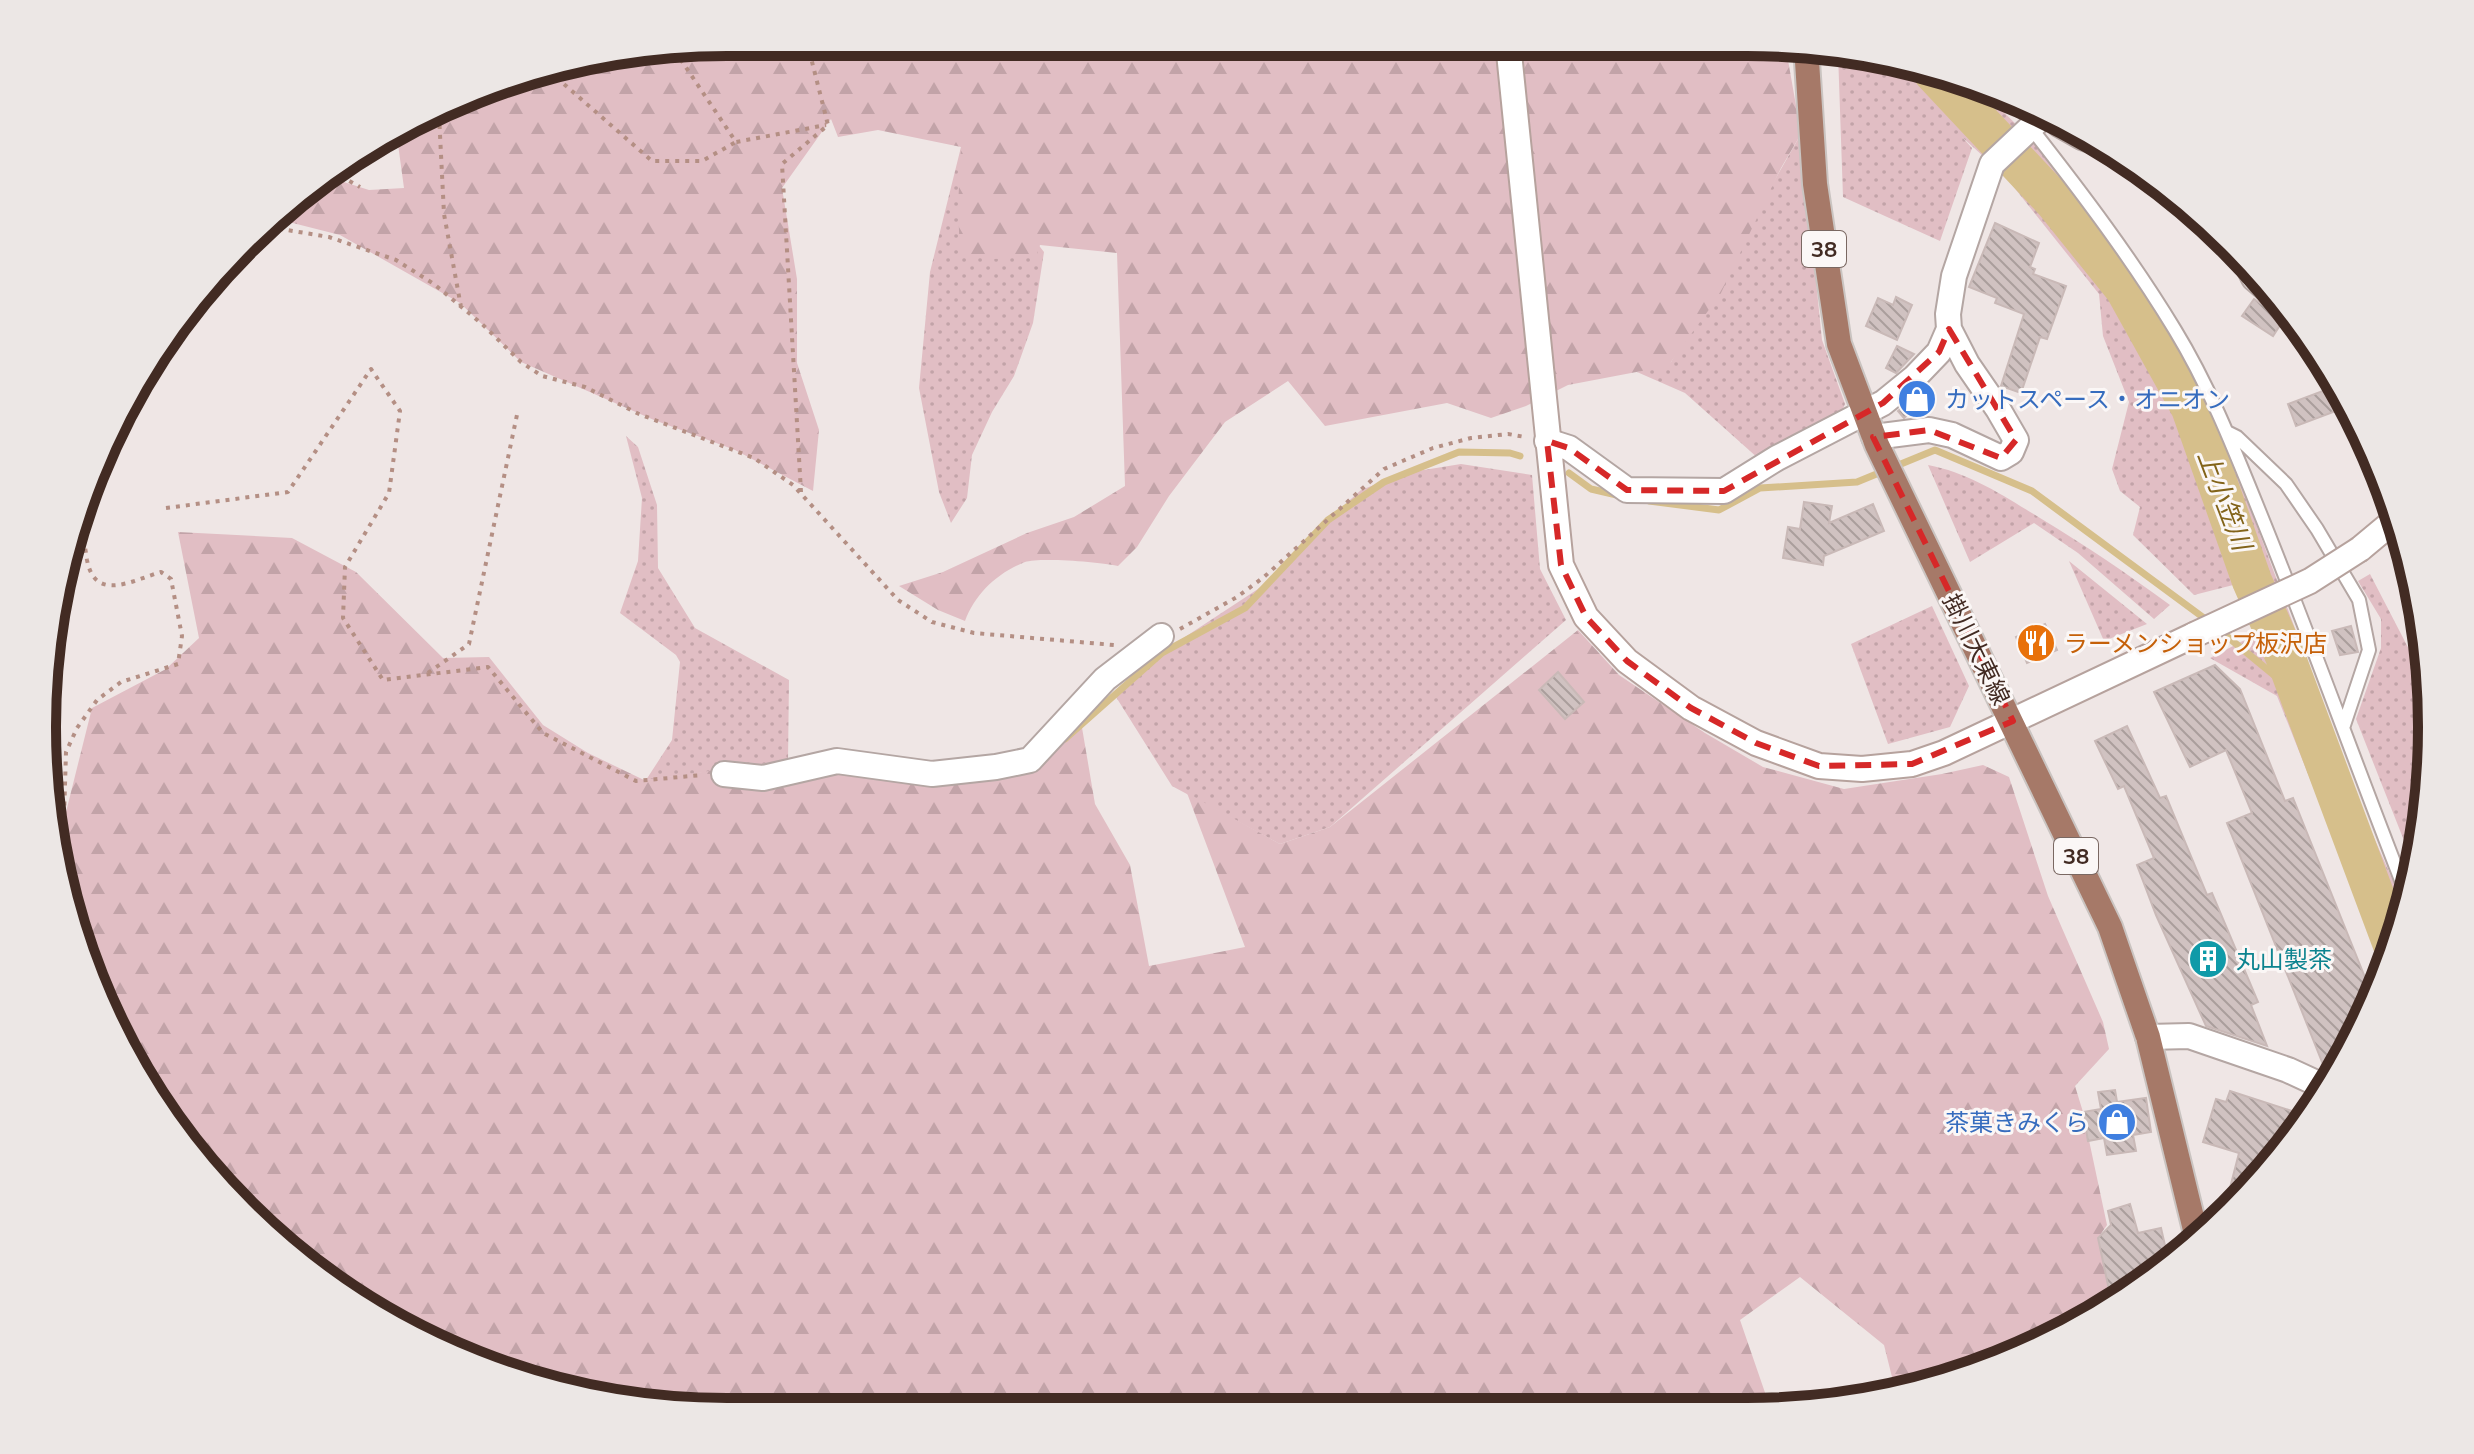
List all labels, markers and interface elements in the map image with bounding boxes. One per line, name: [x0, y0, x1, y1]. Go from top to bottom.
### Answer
road number: 38: [1802, 231, 1846, 267]
shop icon: カットスペース・オニオン: [1896, 378, 1938, 420]
place label: カットスペース・オニオン: [1945, 384, 2230, 414]
water label: 上小笠川: [2191, 446, 2260, 557]
street label: 掛川大東線: [1937, 588, 2017, 710]
restaurant icon: ラーメンショップ板沢店: [2015, 622, 2057, 664]
place label: ラーメンショップ板沢店: [2064, 628, 2327, 658]
road number: 38: [2054, 838, 2098, 874]
building icon: 丸山製茶: [2187, 938, 2229, 980]
place label: 丸山製茶: [2236, 944, 2332, 974]
shop icon: 茶菓きみくら: [2096, 1101, 2138, 1143]
place label: 茶菓きみくら: [1945, 1107, 2089, 1137]

